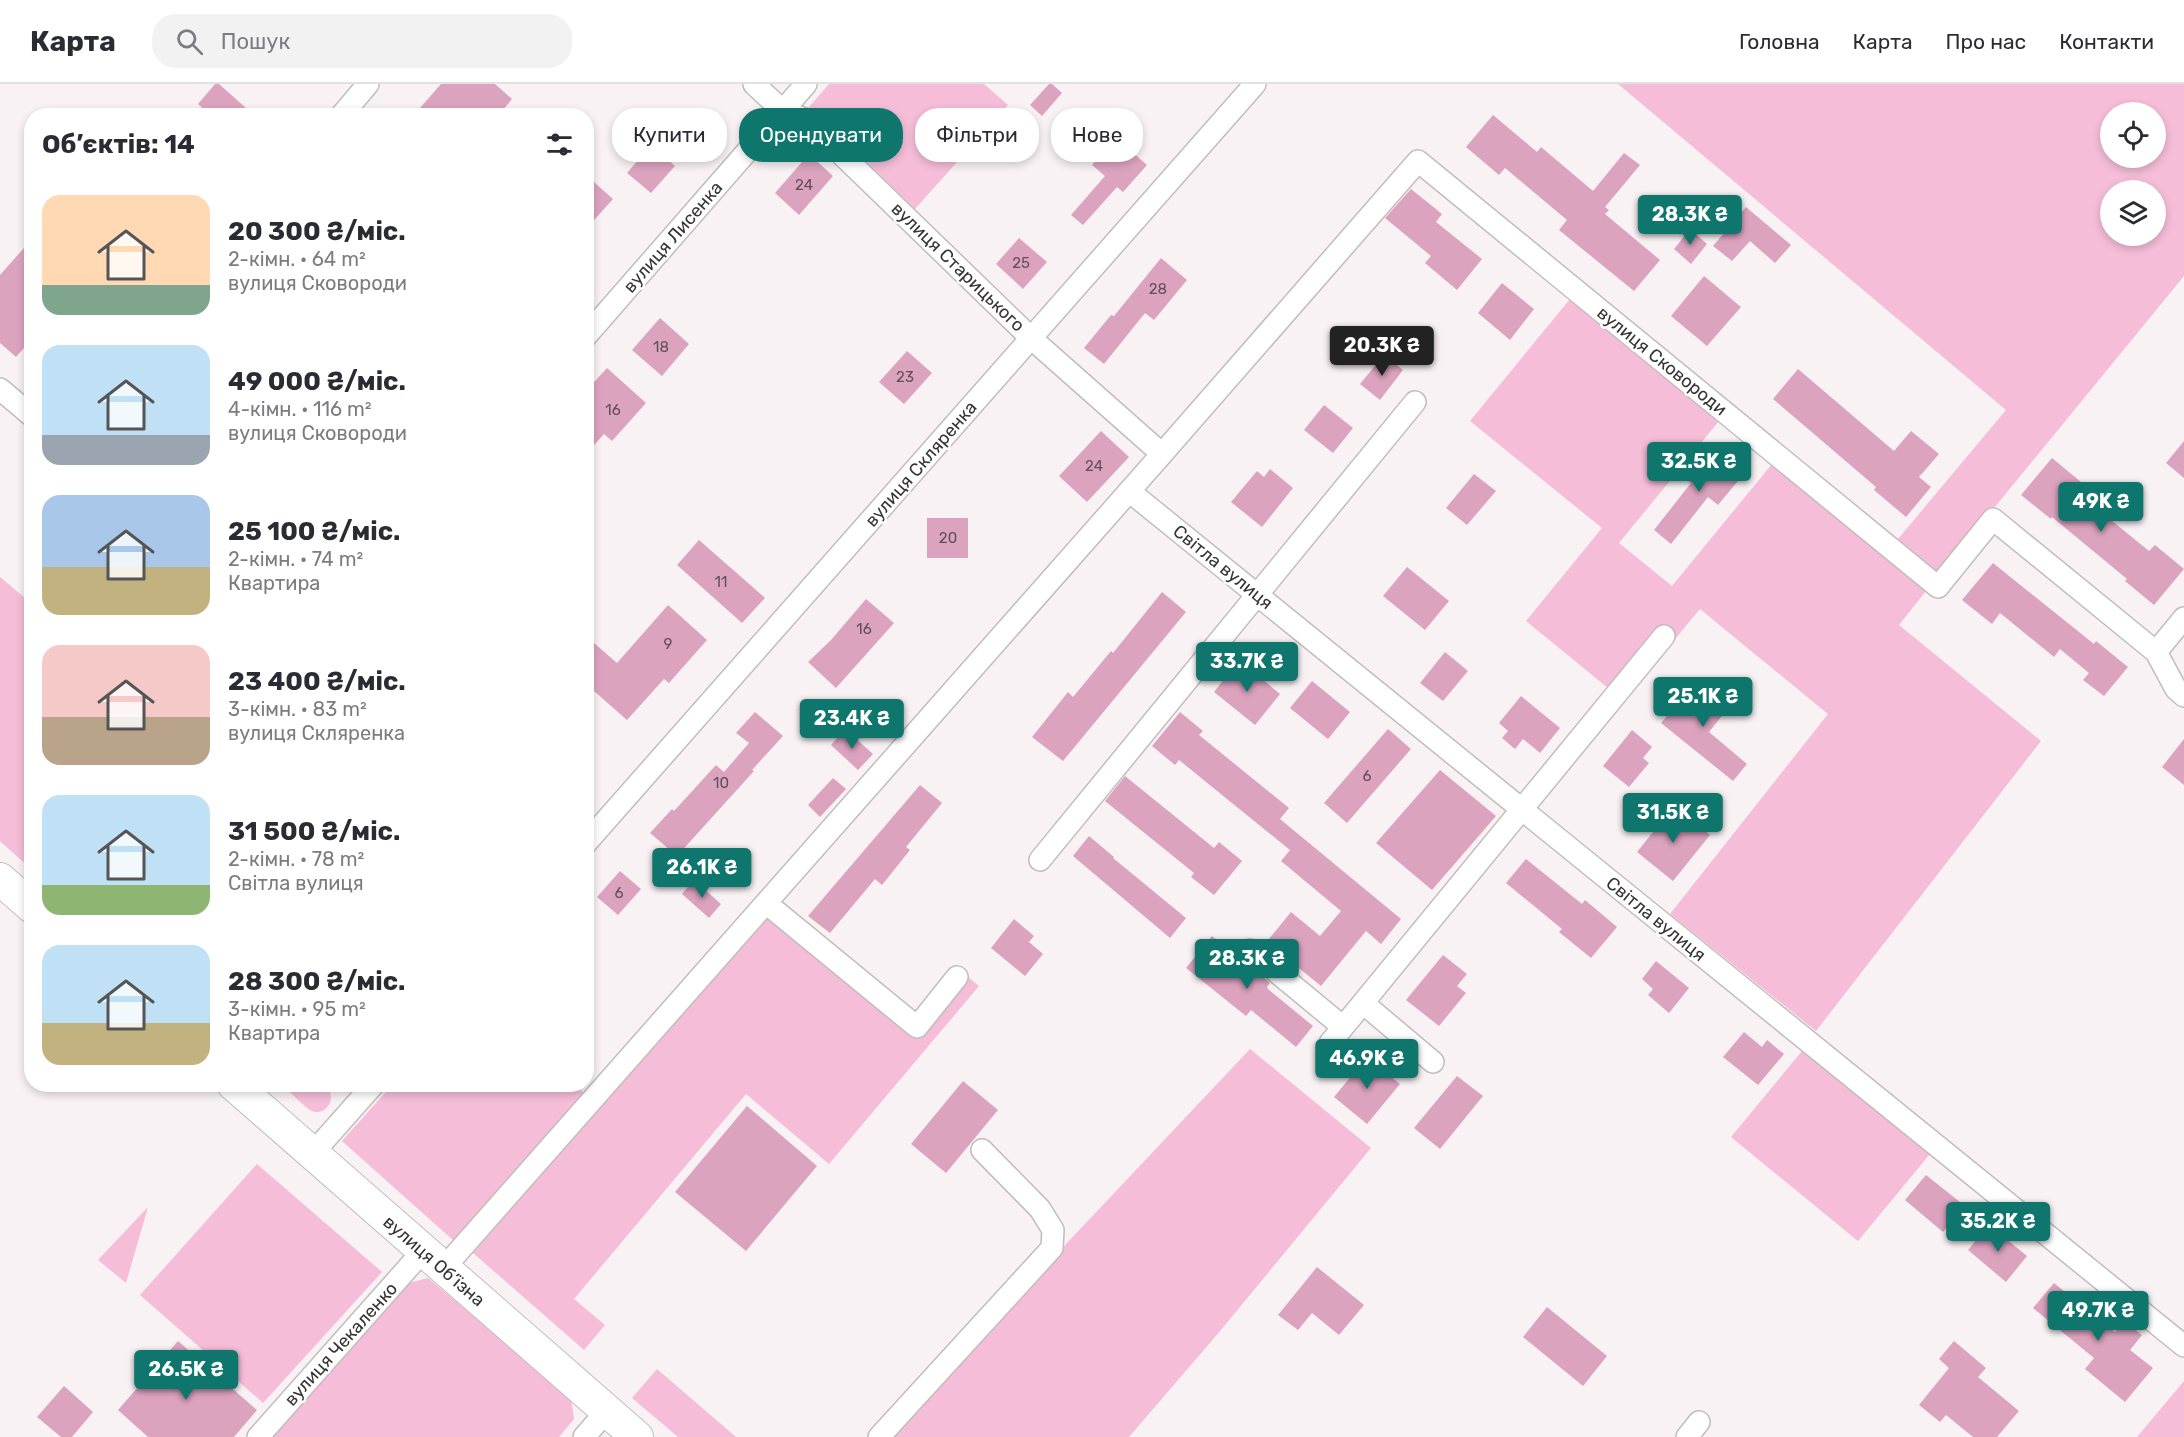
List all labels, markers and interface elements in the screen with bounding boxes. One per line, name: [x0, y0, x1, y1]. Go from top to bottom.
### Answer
search box: [152, 14, 572, 68]
text: Карта: [30, 25, 116, 58]
icon: search: [173, 25, 206, 58]
text: Пошук: [221, 28, 290, 55]
text: Головна: [1739, 29, 1820, 54]
text: Карта: [1853, 29, 1913, 54]
text: Про нас: [1946, 29, 2026, 54]
text: Контакти: [2059, 29, 2154, 54]
map controls: [2100, 102, 2166, 246]
button: locate: [2100, 102, 2166, 168]
chip: Купити: [612, 108, 727, 162]
chip: Орендувати: [739, 108, 903, 162]
chip: Фільтри: [915, 108, 1039, 162]
chip: Нове: [1051, 108, 1143, 162]
icon: filters: [543, 128, 576, 161]
text: Об’єктів: 14: [42, 129, 195, 160]
house number: 24: [795, 176, 813, 194]
street label: вулиця Лисенка: [619, 177, 727, 297]
button: layers: [2100, 180, 2166, 246]
pin: 28.3K ₴: [1635, 195, 1745, 246]
street label: вулиця Старицького: [887, 198, 1029, 336]
text: 28.3K ₴: [1652, 202, 1728, 226]
text: 20 300 ₴/міс.: [228, 216, 406, 247]
icon: home: [90, 219, 162, 291]
text: 2-кімн. · 64 m²: [228, 247, 366, 271]
house number: 25: [1012, 254, 1030, 272]
text: вулиця Сковороди: [228, 271, 407, 295]
house number: 28: [1149, 280, 1167, 298]
street label: вулиця Сковороди: [1593, 302, 1731, 420]
pin: 20.3K ₴: [1327, 326, 1437, 377]
text: 20.3K ₴: [1344, 333, 1420, 357]
house number: 18: [653, 338, 669, 356]
text: 49 000 ₴/міс.: [228, 366, 406, 397]
house number: 23: [896, 368, 914, 386]
icon: home: [90, 369, 162, 441]
text: 4-кімн. · 116 m²: [228, 397, 372, 421]
street label: вулиця Скляренка: [860, 397, 982, 531]
house number: 16: [605, 401, 621, 419]
text: вулиця Сковороди: [228, 421, 407, 445]
pin: 32.5K ₴: [1644, 442, 1754, 493]
text: 32.5K ₴: [1661, 449, 1737, 473]
house number: 24: [1085, 457, 1103, 475]
pin: 49K ₴: [2059, 482, 2143, 533]
text: 49K ₴: [2072, 489, 2130, 513]
text: 25 100 ₴/міс.: [228, 516, 400, 547]
icon: home: [90, 519, 162, 591]
street label: Світла вулиця: [1169, 520, 1277, 614]
house number: 20: [939, 529, 957, 547]
text: 2-кімн. · 74 m²: [228, 547, 363, 571]
text: Квартира: [228, 571, 320, 595]
house number: 11: [715, 573, 727, 591]
house number: 16: [856, 620, 872, 638]
house number: 9: [664, 635, 673, 653]
pin: 33.7K ₴: [1192, 642, 1302, 693]
text: 33.7K ₴: [1210, 649, 1284, 673]
text: 23 400 ₴/міс.: [228, 666, 406, 697]
icon: home: [90, 669, 162, 741]
pin: 25.1K ₴: [1648, 677, 1758, 728]
text: 25.1K ₴: [1667, 684, 1739, 708]
text: 3-кімн. · 83 m²: [228, 697, 367, 721]
pin: 23.4K ₴: [797, 699, 907, 750]
text: 23.4K ₴: [814, 706, 890, 730]
text: вулиця Скляренка: [228, 721, 405, 745]
house number: 6: [1362, 767, 1372, 785]
house number: 10: [713, 774, 729, 792]
pin: 31.5K ₴: [1618, 793, 1728, 844]
text: 31.5K ₴: [1637, 800, 1709, 824]
text: 31 500 ₴/міс.: [228, 816, 400, 847]
icon: home: [90, 819, 162, 891]
text: 2-кімн. · 78 m²: [228, 847, 364, 871]
pin: 26.1K ₴: [647, 848, 757, 899]
text: 26.1K ₴: [666, 855, 738, 879]
text: Світла вулиця: [228, 871, 364, 895]
street label: Світла вулиця: [1602, 872, 1710, 966]
house number: 6: [614, 884, 624, 902]
pin: 28.3K ₴: [1192, 939, 1302, 990]
text: 28.3K ₴: [1209, 946, 1285, 970]
text: 28 300 ₴/міс.: [228, 966, 405, 997]
icon: home: [90, 969, 162, 1041]
text: 3-кімн. · 95 m²: [228, 997, 366, 1021]
text: Квартира: [228, 1021, 320, 1045]
pin: 46.9K ₴: [1312, 1039, 1422, 1090]
text: 46.9K ₴: [1329, 1046, 1405, 1070]
pin: 35.2K ₴: [1943, 1202, 2053, 1253]
text: 35.2K ₴: [1960, 1209, 2036, 1233]
street label: вулиця Об’їзна: [379, 1211, 489, 1311]
street label: вулиця Чекаленко: [280, 1278, 402, 1410]
pin: 49.7K ₴: [2043, 1291, 2153, 1342]
text: 49.7K ₴: [2062, 1298, 2134, 1322]
pin: 26.5K ₴: [131, 1350, 241, 1401]
text: 26.5K ₴: [148, 1357, 224, 1381]

